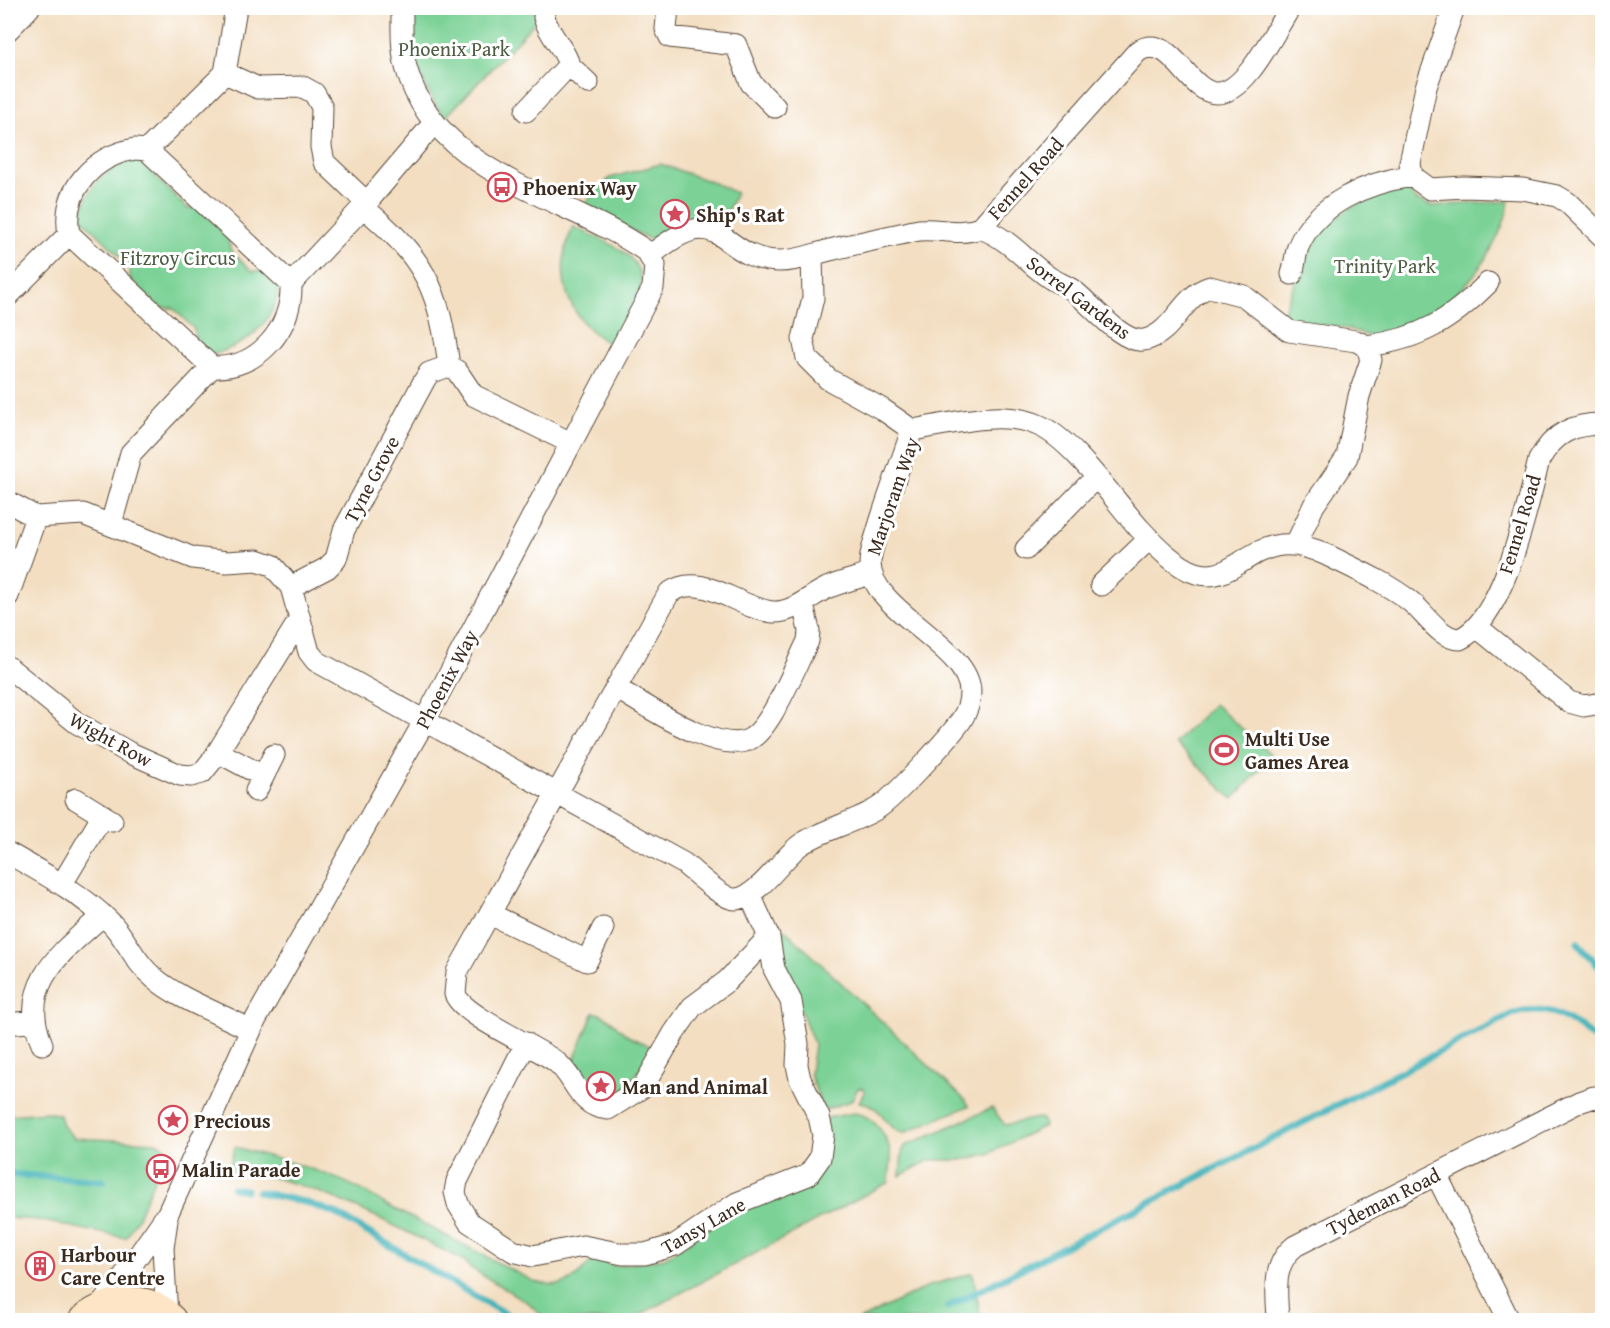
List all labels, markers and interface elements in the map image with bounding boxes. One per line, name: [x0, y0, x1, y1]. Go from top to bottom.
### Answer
park label: Phoenix Park: [398, 34, 511, 63]
street label: Fennel Road: [980, 130, 1070, 226]
bus stop icon: Phoenix Way: [486, 171, 518, 203]
place label: Phoenix Way: [523, 173, 637, 202]
place icon: Ship's Rat: [659, 198, 691, 230]
place label: Ship's Rat: [696, 200, 785, 229]
park label: Fitzroy Circus: [120, 243, 236, 272]
street label: Sorrel Gardens: [1021, 248, 1137, 346]
park label: Trinity Park: [1334, 251, 1437, 280]
street label: Tyne Grove: [336, 430, 406, 528]
street label: Marjoram Way: [858, 433, 926, 559]
street label: Fennel Road: [1490, 471, 1548, 577]
street label: Phoenix Way: [408, 624, 484, 734]
street label: Wight Row: [64, 704, 158, 774]
place label: Multi Use Games Area: [1245, 724, 1350, 776]
sports icon: Multi Use Games Area: [1208, 734, 1240, 766]
place icon: Man and Animal: [585, 1070, 617, 1102]
place label: Man and Animal: [622, 1072, 768, 1101]
place icon: Precious: [157, 1104, 189, 1136]
place label: Precious: [194, 1106, 270, 1135]
bus stop icon: Malin Parade: [145, 1153, 177, 1185]
place label: Malin Parade: [182, 1155, 301, 1184]
street label: Tydeman Road: [1321, 1160, 1445, 1242]
street label: Tansy Lane: [655, 1189, 751, 1261]
place label: Harbour Care Centre: [61, 1240, 165, 1292]
building icon: Harbour Care Centre: [24, 1250, 56, 1282]

